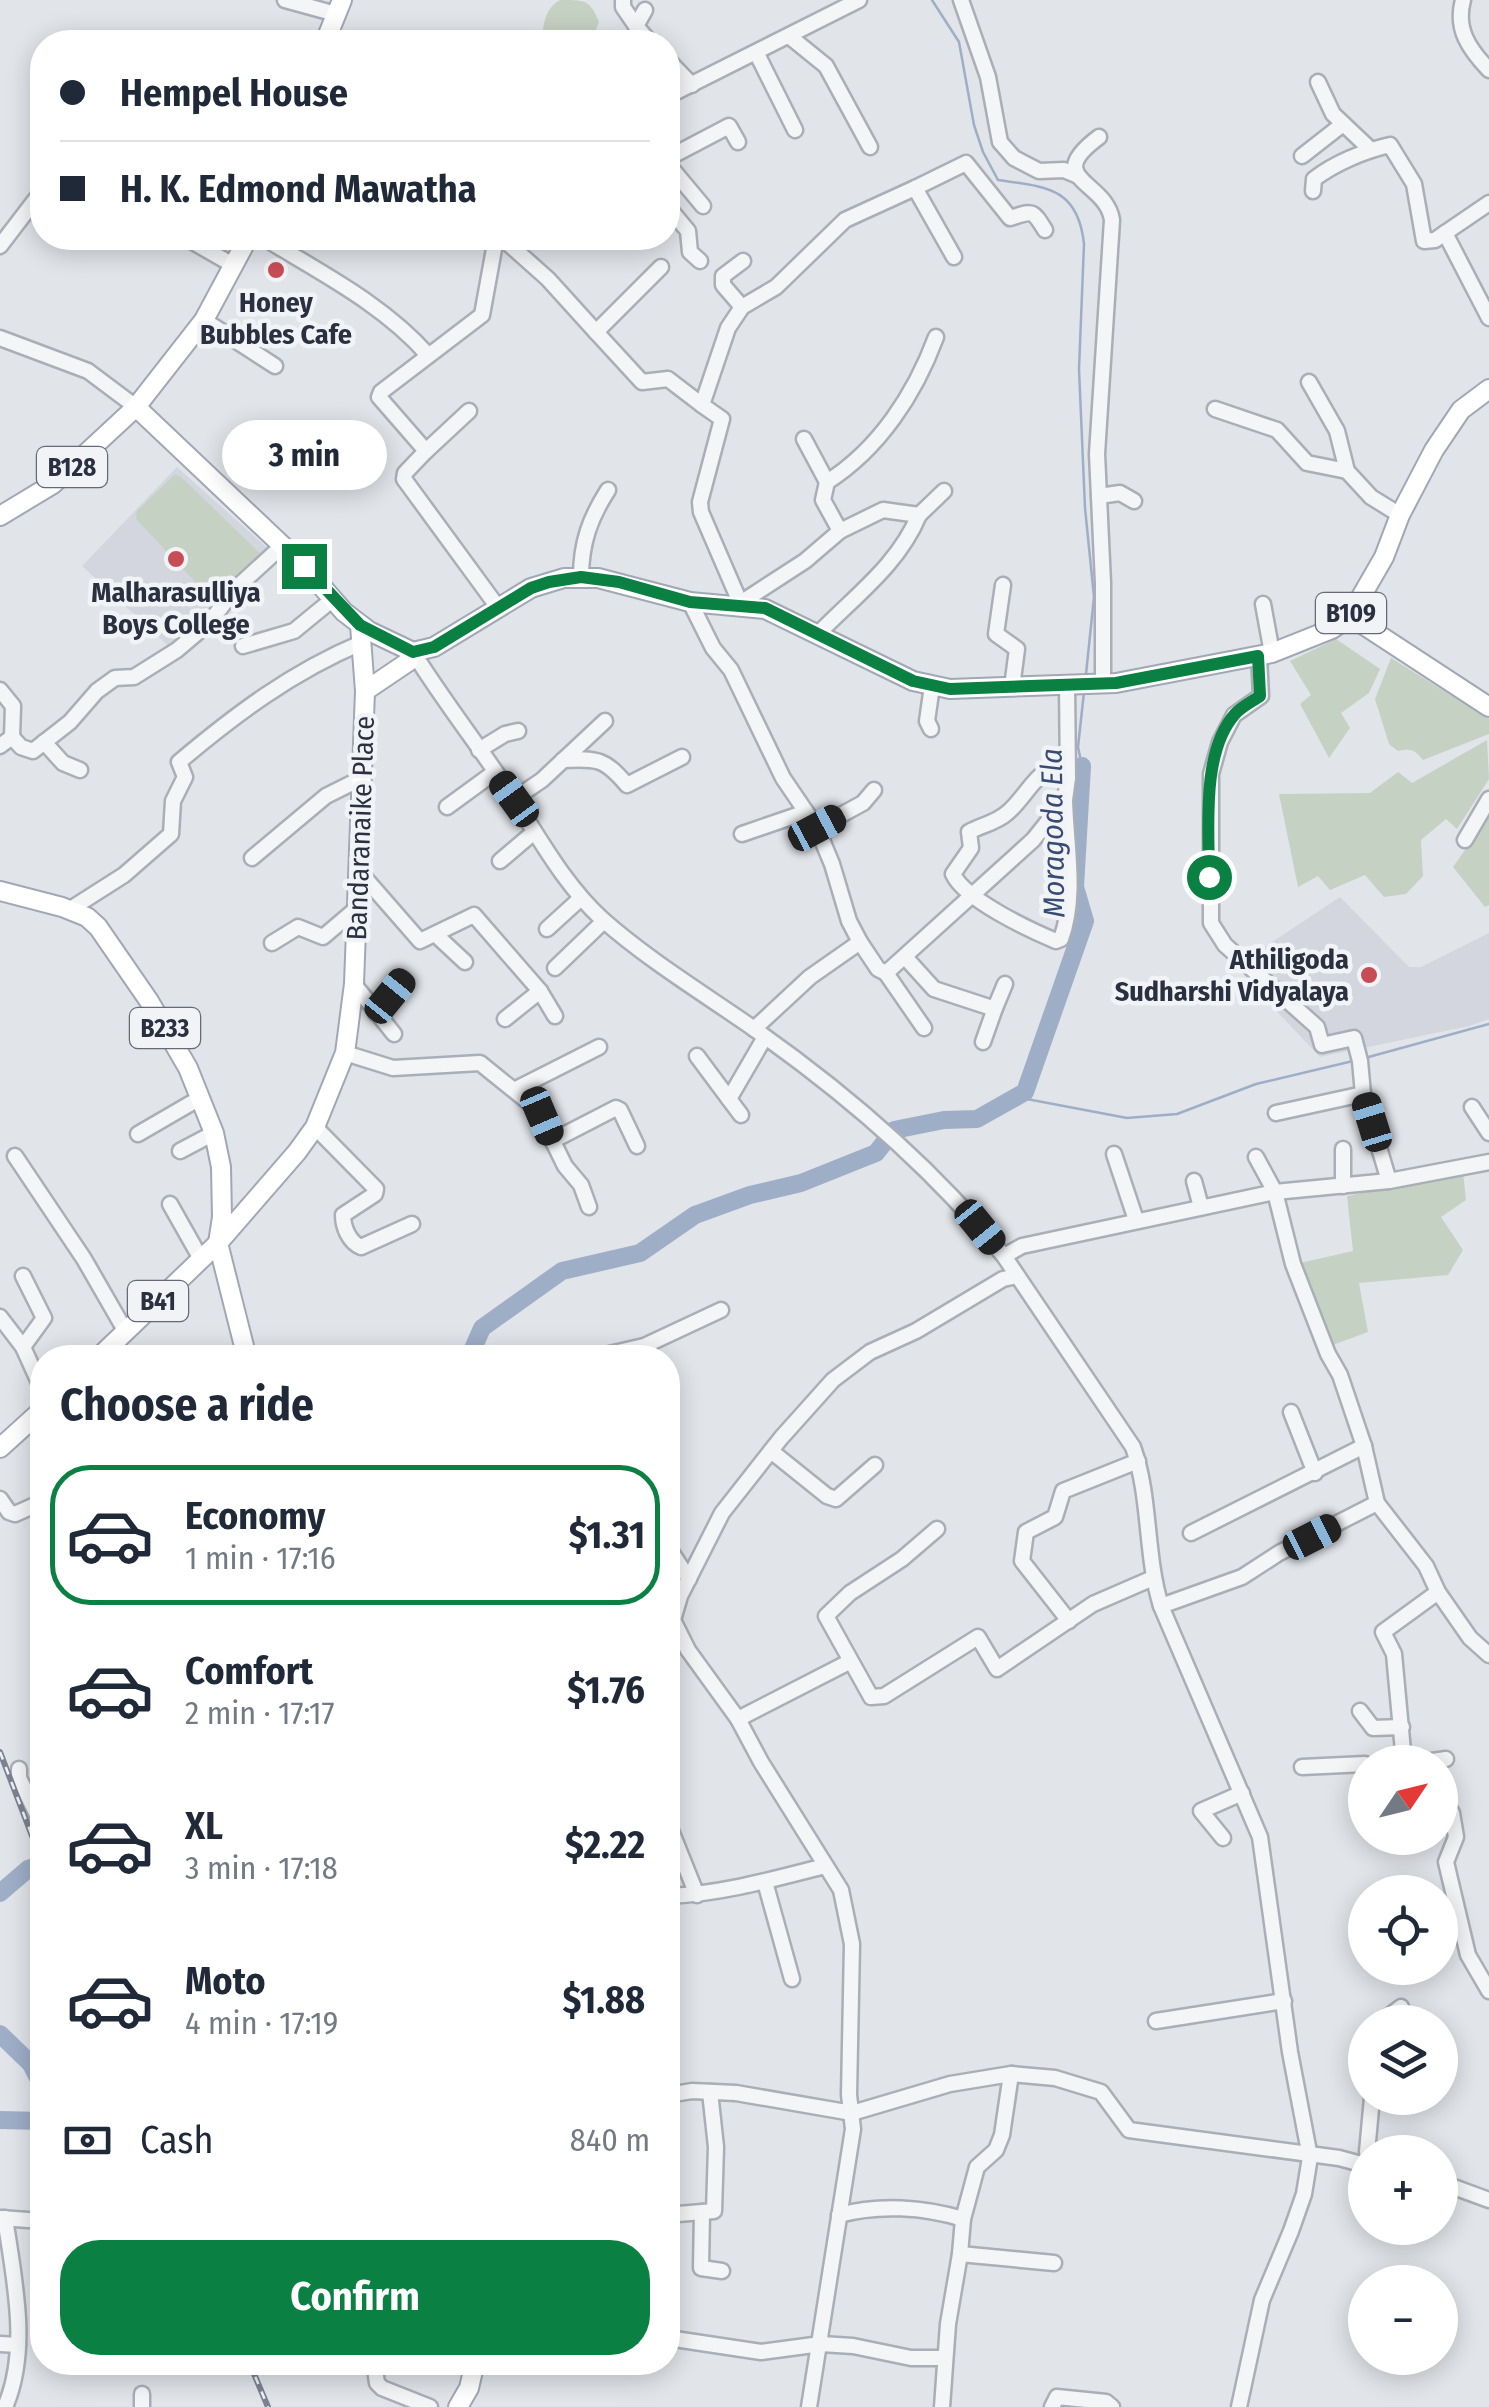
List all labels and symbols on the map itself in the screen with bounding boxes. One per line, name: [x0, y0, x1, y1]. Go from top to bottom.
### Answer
marker: Honey Bubbles Cafe: [265, 259, 287, 281]
place label: Honey Bubbles Cafe: [200, 286, 352, 351]
callout: 3 min: [222, 421, 386, 491]
road number: B128: [37, 447, 107, 487]
route end: [282, 544, 327, 589]
marker: Malharasulliya Boys College: [165, 548, 187, 570]
place label: Malharasulliya Boys College: [91, 576, 261, 641]
road number: B109: [1316, 593, 1386, 633]
street label: Bandaranaike Place: [340, 715, 381, 941]
water label: Moragoda Ela: [1034, 748, 1072, 918]
car: [484, 766, 544, 832]
car: [783, 801, 851, 855]
route start: [1187, 855, 1232, 900]
place label: Athiligoda Sudharshi Vidyalaya: [1115, 943, 1349, 1008]
car: [359, 963, 421, 1029]
marker: Athiligoda Sudharshi Vidyalaya: [1358, 964, 1380, 986]
road number: B233: [130, 1008, 200, 1048]
car: [516, 1083, 568, 1149]
car: [1349, 1089, 1395, 1155]
car: [949, 1194, 1011, 1260]
road number: B41: [128, 1281, 188, 1321]
car: [1278, 1510, 1346, 1564]
north arrow: [1348, 1745, 1458, 1855]

